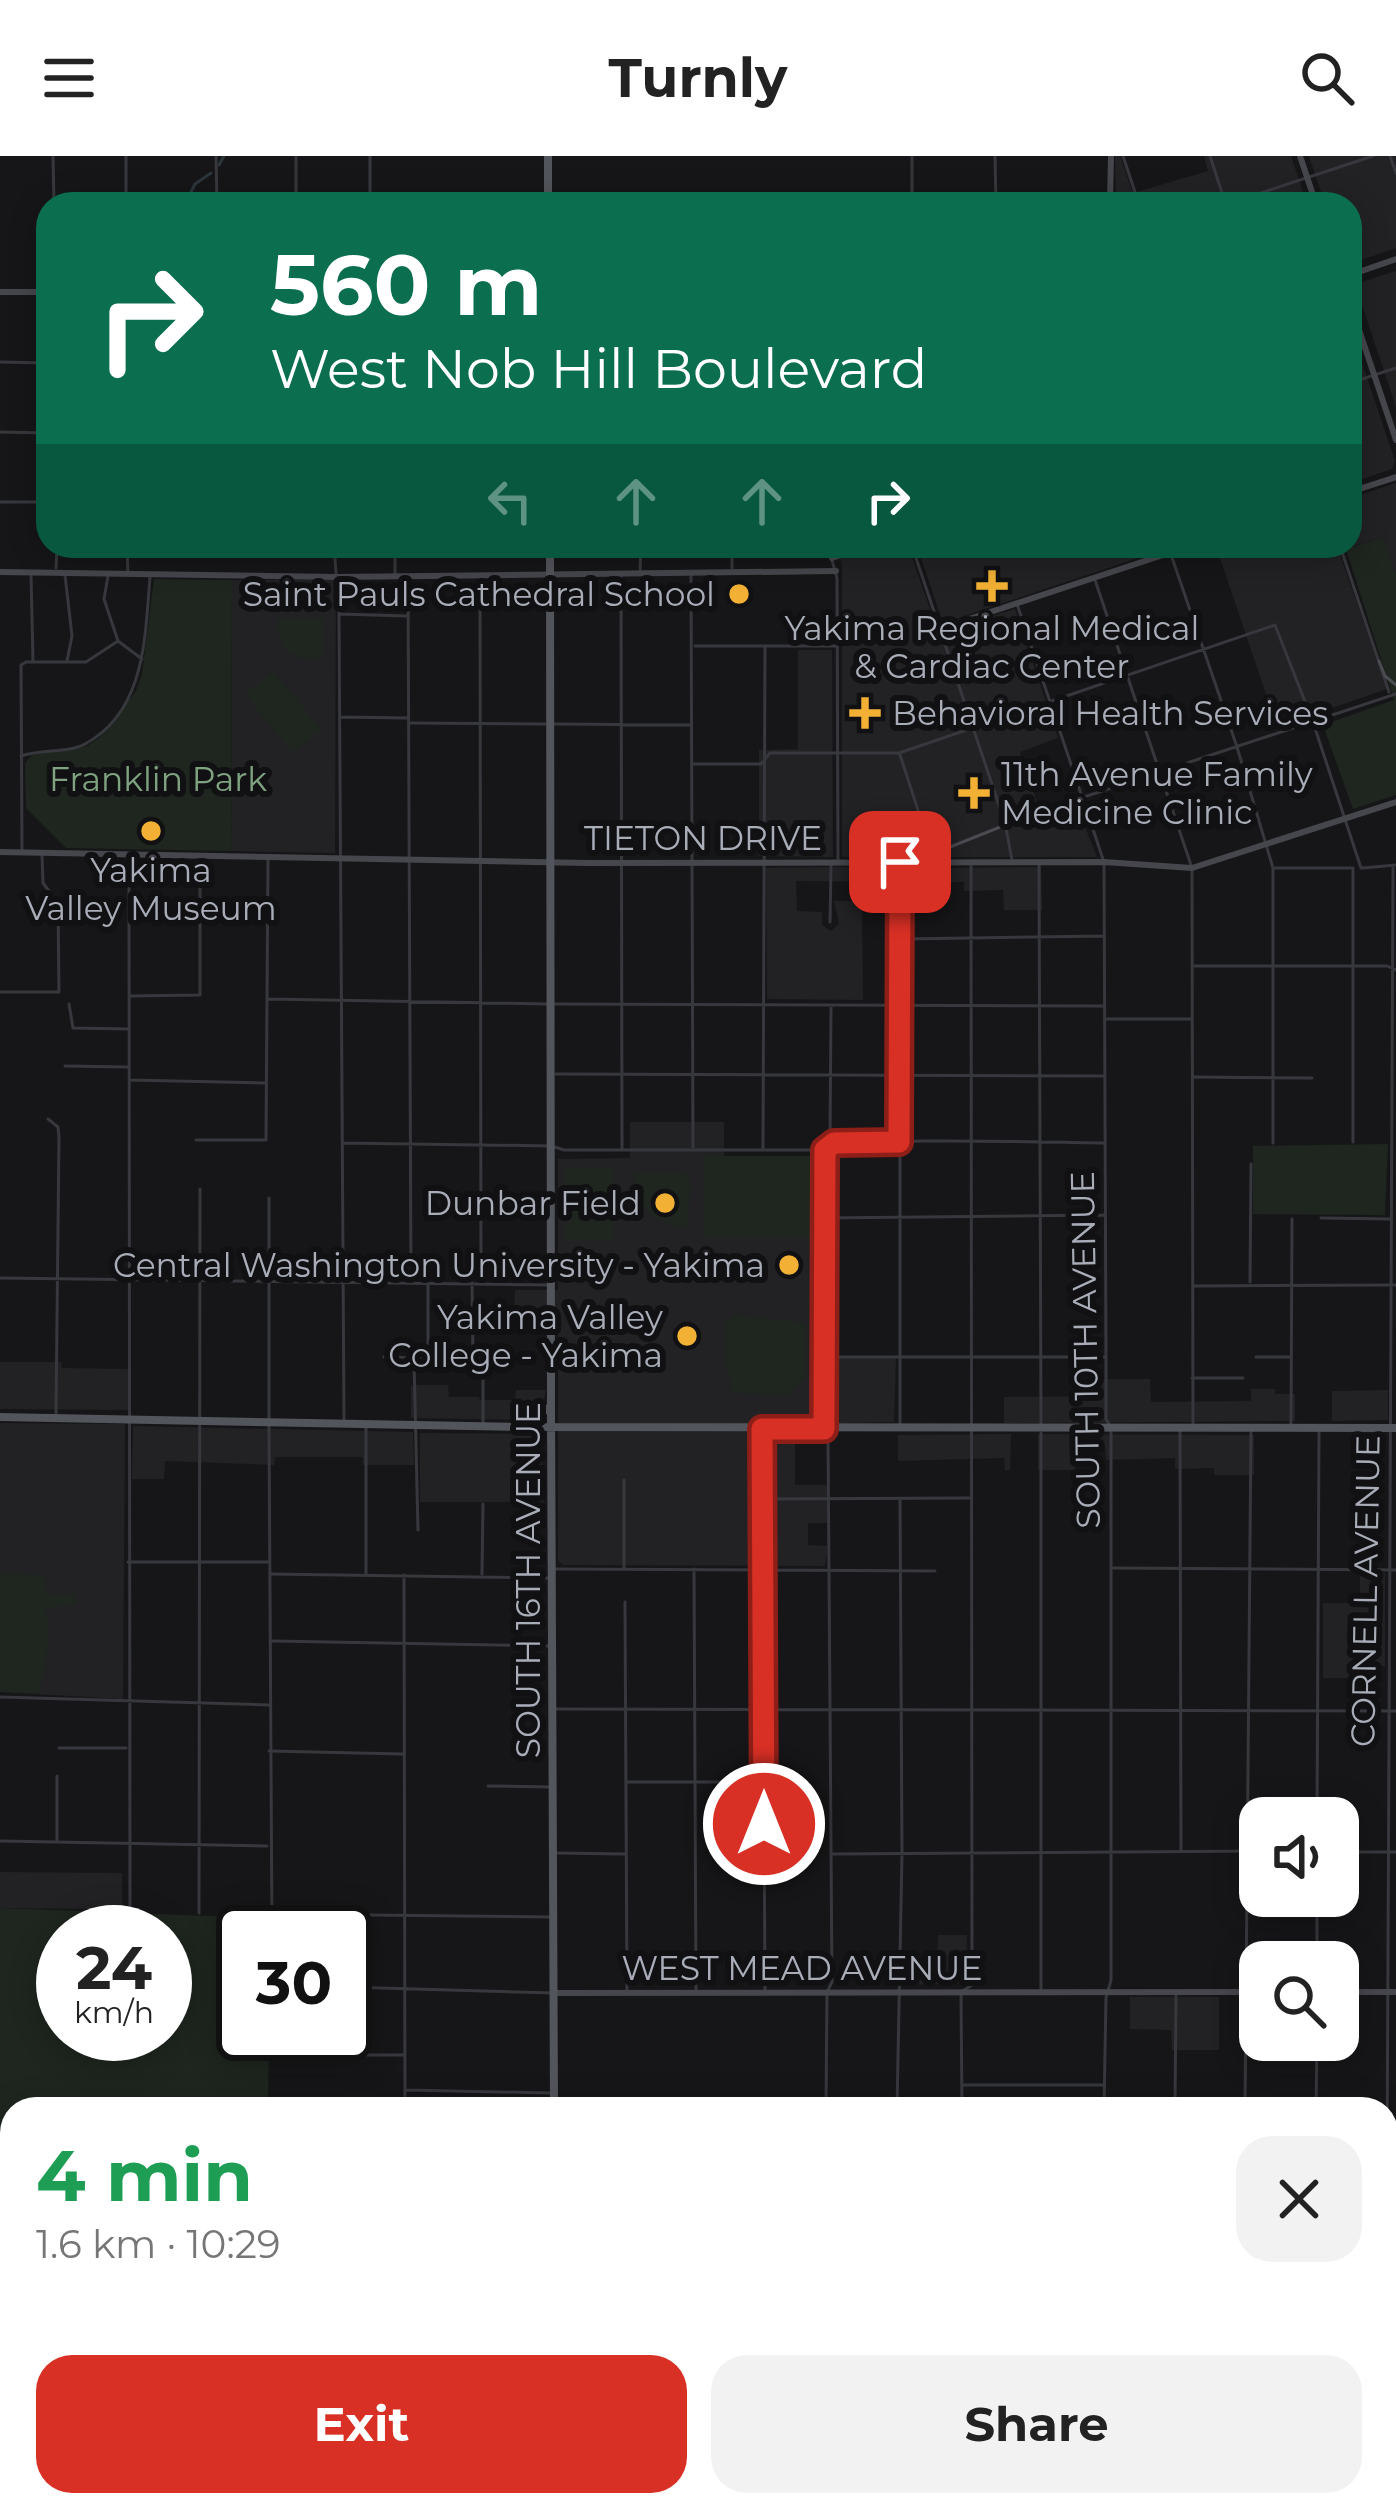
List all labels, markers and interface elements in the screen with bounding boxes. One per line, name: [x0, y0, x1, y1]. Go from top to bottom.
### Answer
icon: menu: [36, 45, 102, 111]
text: Turnly: [609, 45, 787, 111]
icon: search: [1294, 45, 1360, 111]
text: 560 m: [270, 234, 542, 336]
icon: right: [72, 240, 228, 396]
text: West Nob Hill Boulevard: [270, 336, 927, 402]
icon: left: [477, 468, 543, 534]
icon: ahead: [603, 468, 669, 534]
icon: ahead: [729, 468, 795, 534]
icon: right: [855, 468, 921, 534]
marker: Yakima Regional Medical & Cardiac Center: [976, 570, 1008, 602]
place label: Saint Pauls Cathedral School: [243, 574, 715, 614]
marker: Saint Pauls Cathedral School: [726, 581, 752, 607]
place label: Yakima Regional Medical & Cardiac Center: [785, 608, 1199, 686]
place label: Behavioral Health Services: [892, 693, 1328, 733]
marker: Behavioral Health Services: [849, 697, 881, 729]
place label: 11th Avenue Family Medicine Clinic: [1001, 754, 1313, 832]
park label: Franklin Park: [49, 759, 267, 799]
marker: 11th Avenue Family Medicine Clinic: [958, 777, 990, 809]
pin: [849, 811, 951, 913]
marker: Yakima Valley Museum: [138, 818, 164, 844]
street label: TIETON DRIVE: [584, 818, 822, 858]
icon: arrive: [867, 829, 933, 895]
place label: Yakima Valley Museum: [25, 850, 277, 928]
street label: SOUTH 10TH AVENUE: [1062, 1171, 1108, 1529]
place label: Dunbar Field: [425, 1183, 641, 1223]
marker: Dunbar Field: [652, 1190, 678, 1216]
place label: Central Washington University - Yakima: [113, 1245, 765, 1285]
marker: Central Washington University - Yakima: [776, 1252, 802, 1278]
place label: Yakima Valley College - Yakima: [388, 1297, 663, 1375]
marker: Yakima Valley College - Yakima: [674, 1323, 700, 1349]
street label: SOUTH 16TH AVENUE: [508, 1402, 548, 1758]
street label: CORNELL AVENUE: [1342, 1435, 1388, 1747]
position arrow: [701, 1761, 827, 1887]
map controls: [1239, 1797, 1359, 2061]
button: sound: [1239, 1797, 1359, 1917]
speed limit sign: 30: [216, 1905, 372, 2061]
text: 24: [76, 1931, 152, 2004]
button: search: [1239, 1941, 1359, 2061]
street label: WEST MEAD AVENUE: [621, 1948, 983, 1988]
text: km/h: [74, 1994, 154, 2031]
text: 4 min: [36, 2131, 253, 2219]
button: close: [1236, 2136, 1362, 2262]
text: 1.6 km · 10:29: [36, 2220, 281, 2268]
button: Exit: [36, 2355, 687, 2493]
button: Share: [711, 2355, 1362, 2493]

